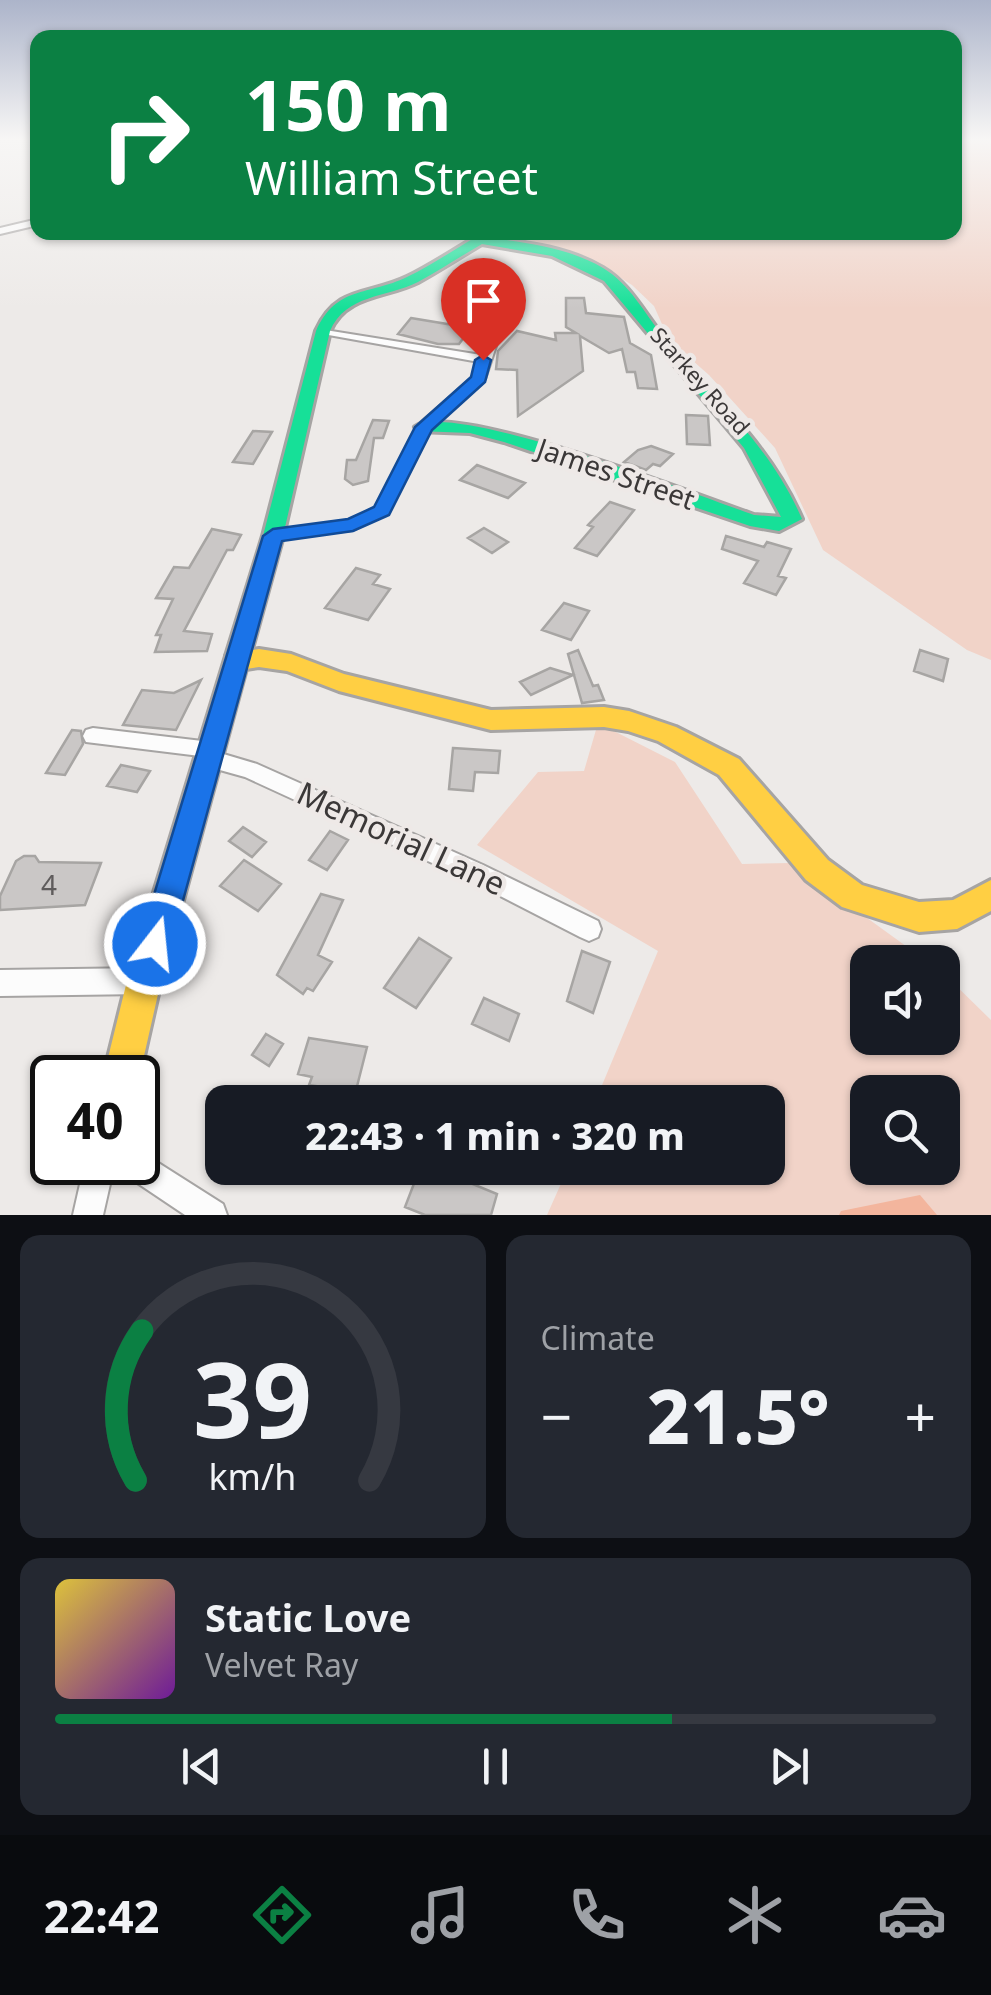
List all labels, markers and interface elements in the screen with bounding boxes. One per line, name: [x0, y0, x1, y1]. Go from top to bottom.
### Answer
text: 150 m: [245, 56, 452, 152]
icon: right: [80, 70, 210, 200]
text: William Street: [245, 147, 538, 208]
pin: [441, 258, 526, 361]
icon: arrive: [456, 273, 511, 328]
street label: Starkey Road: [644, 320, 757, 441]
street label: James Street: [530, 427, 700, 518]
street label: Memorial Lane: [291, 771, 513, 905]
house number: 4: [41, 865, 57, 903]
position arrow: [103, 892, 207, 996]
map controls: [850, 945, 960, 1185]
button: sound: [850, 945, 960, 1055]
speed limit sign: 40: [30, 1055, 160, 1185]
button: search: [850, 1075, 960, 1185]
text: 22:43 · 1 min · 320 m: [305, 1109, 685, 1161]
text: Climate: [541, 1316, 655, 1359]
text: 39: [193, 1327, 312, 1468]
text: 21.5°: [647, 1364, 830, 1466]
text: −: [541, 1378, 572, 1453]
text: +: [905, 1378, 936, 1453]
text: km/h: [209, 1452, 297, 1500]
text: Static Love: [205, 1591, 411, 1643]
text: Velvet Ray: [205, 1643, 358, 1686]
icon: previous: [174, 1739, 229, 1794]
icon: pause: [468, 1739, 523, 1794]
icon: next: [762, 1739, 817, 1794]
icon: directions: [247, 1880, 317, 1950]
icon: music: [405, 1880, 475, 1950]
icon: phone: [562, 1880, 632, 1950]
icon: climate: [720, 1880, 790, 1950]
icon: car: [877, 1880, 947, 1950]
text: 22:42: [44, 1885, 159, 1946]

